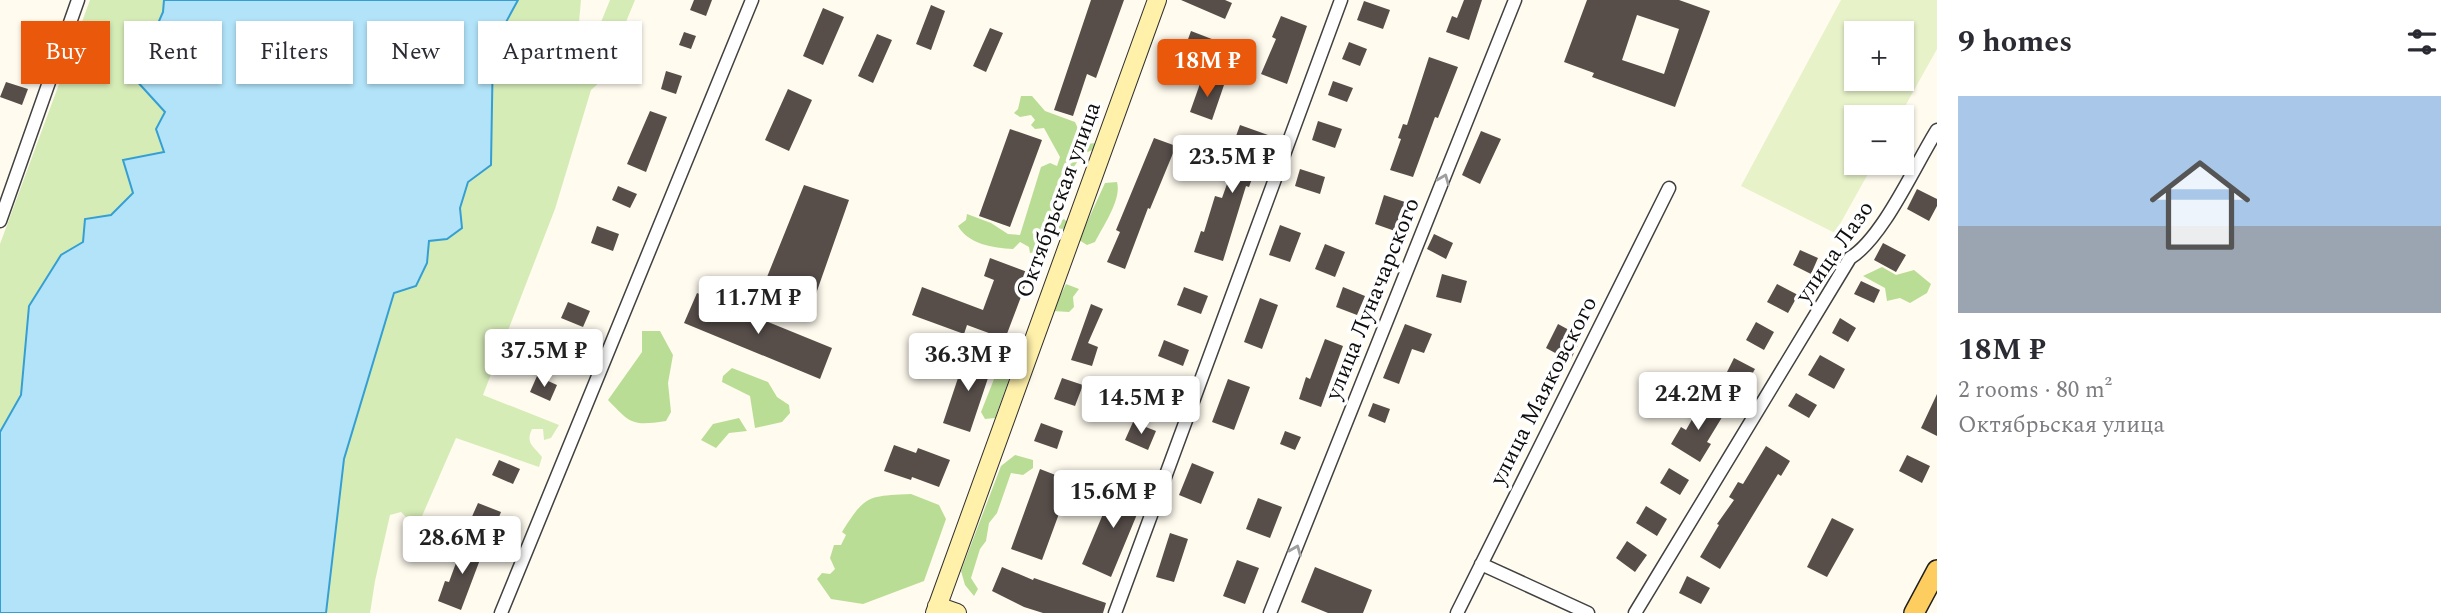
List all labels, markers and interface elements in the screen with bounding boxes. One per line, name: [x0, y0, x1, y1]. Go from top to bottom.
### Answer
text: 9 homes: [1958, 19, 2072, 65]
chip: Buy: [21, 21, 110, 84]
chip: Rent: [124, 21, 222, 84]
chip: Filters: [236, 21, 353, 84]
chip: New: [367, 21, 464, 84]
chip: Apartment: [478, 21, 642, 84]
map controls: [1844, 21, 1914, 175]
button: +: [1844, 21, 1914, 91]
icon: filters: [2403, 23, 2441, 61]
pin: 18M ₽: [1158, 40, 1256, 99]
text: 18M ₽: [1173, 44, 1241, 79]
street label: Октябрьская улица: [1007, 97, 1111, 303]
button: −: [1844, 105, 1914, 175]
pin: 23.5M ₽: [1167, 136, 1297, 195]
text: 23.5M ₽: [1189, 140, 1275, 175]
icon: home: [2137, 142, 2263, 268]
one-way arrow: [1435, 174, 1449, 186]
street label: улица Луначарского: [1316, 192, 1430, 407]
street label: улица Лазо: [1786, 194, 1883, 311]
pin: 11.7M ₽: [693, 276, 823, 336]
text: 11.7M ₽: [715, 281, 801, 316]
street label: улица Маяковского: [1481, 290, 1607, 493]
text: 18M ₽: [1958, 327, 2046, 373]
pin: 37.5M ₽: [479, 330, 609, 389]
text: 37.5M ₽: [501, 334, 587, 369]
pin: 36.3M ₽: [903, 334, 1033, 393]
text: 36.3M ₽: [925, 338, 1011, 373]
pin: 24.2M ₽: [1633, 372, 1763, 432]
text: 2 rooms · 80 m²: [1958, 373, 2112, 408]
pin: 14.5M ₽: [1076, 376, 1206, 436]
text: 24.2M ₽: [1655, 377, 1741, 412]
text: 14.5M ₽: [1098, 381, 1184, 416]
text: Октябрьская улица: [1958, 408, 2165, 443]
pin: 15.6M ₽: [1048, 470, 1178, 530]
text: 15.6M ₽: [1070, 475, 1156, 510]
pin: 28.6M ₽: [397, 516, 527, 576]
text: 28.6M ₽: [419, 521, 505, 556]
one-way arrow: [1287, 544, 1301, 556]

